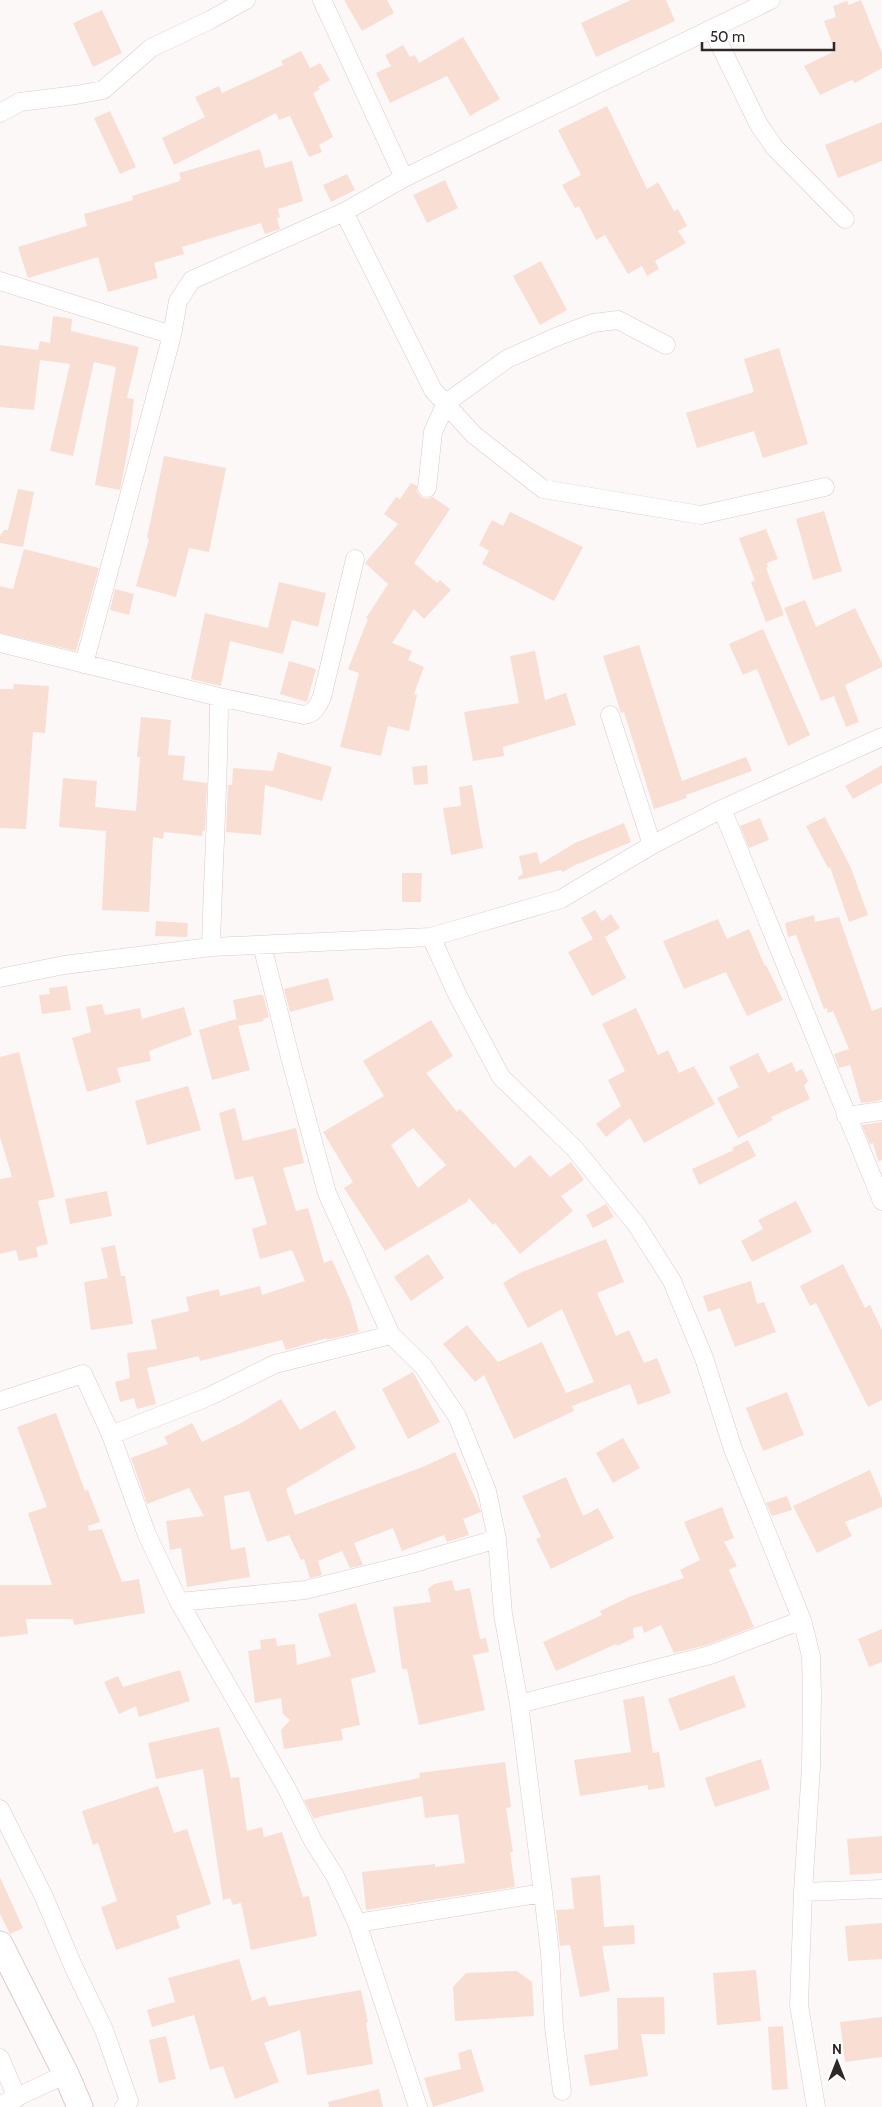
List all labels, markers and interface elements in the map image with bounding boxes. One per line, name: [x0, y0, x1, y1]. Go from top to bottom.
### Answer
scale bar: [702, 20, 834, 52]
text: 50 m: [710, 28, 745, 46]
north arrow: [812, 2037, 862, 2087]
text: N: [832, 2040, 842, 2058]

